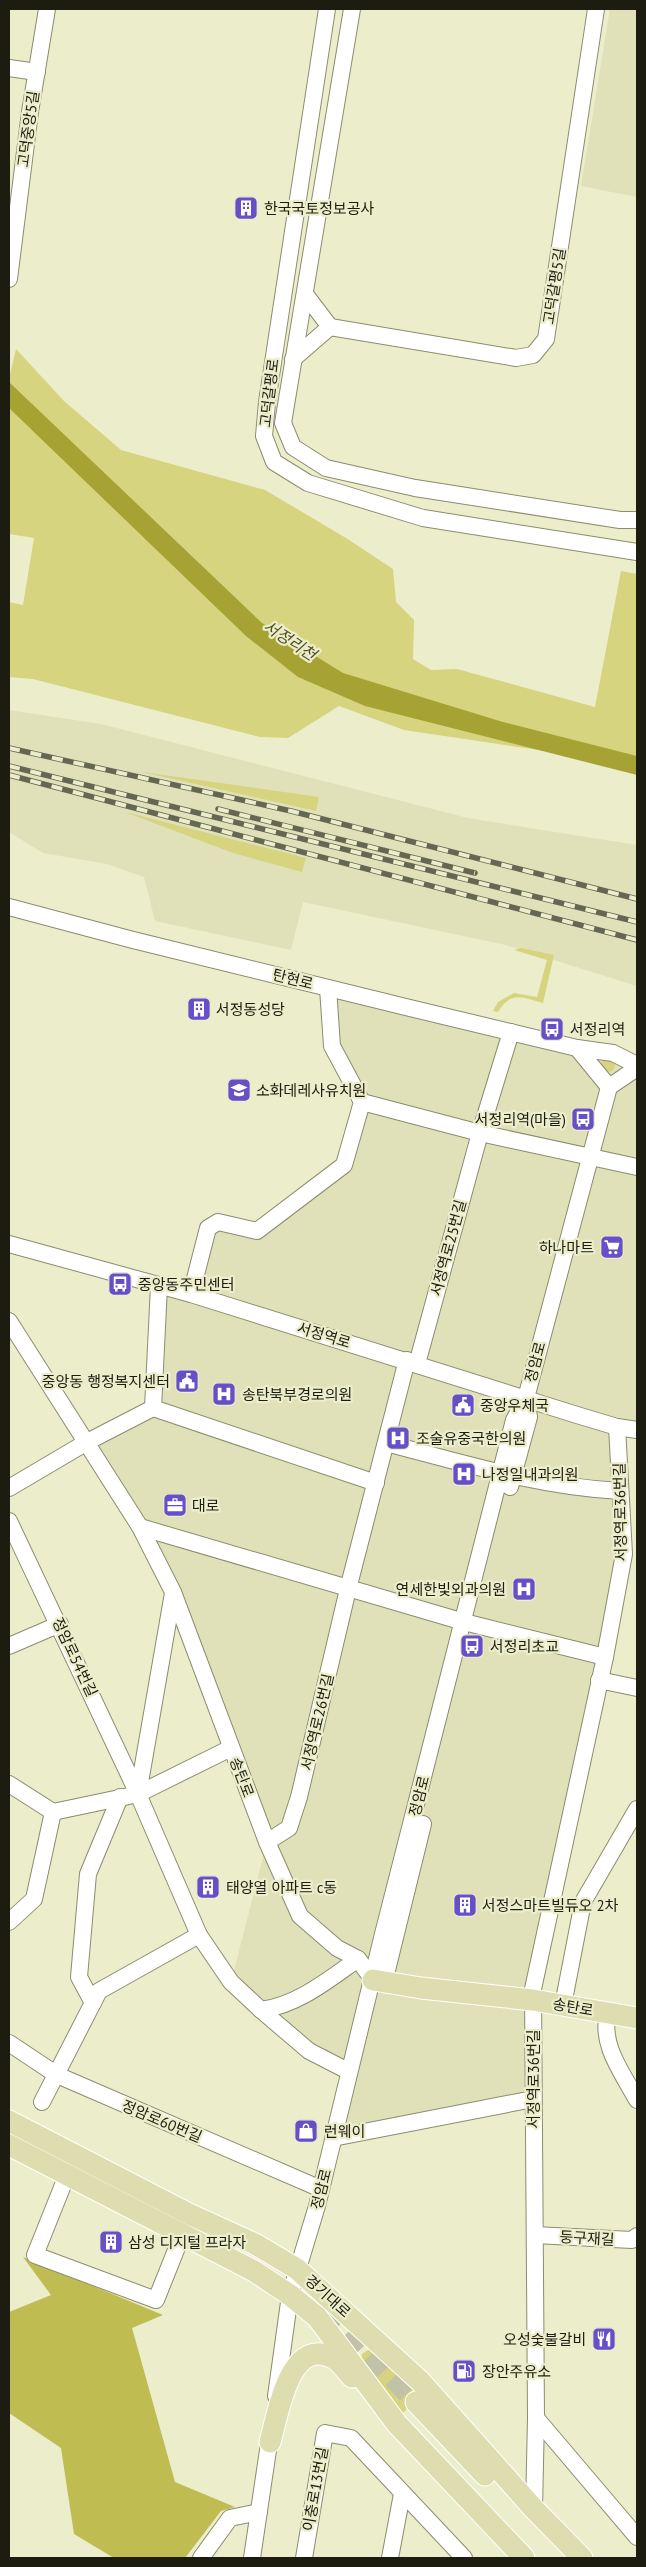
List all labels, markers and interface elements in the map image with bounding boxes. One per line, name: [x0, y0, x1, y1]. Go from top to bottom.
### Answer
street label: 고덕중앙5길: [13, 89, 43, 169]
building icon: 한국국토정보공사: [233, 195, 259, 221]
place label: 한국국토정보공사: [264, 199, 375, 218]
street label: 고덕갈평5길: [539, 246, 569, 326]
street label: 고덕갈평로: [255, 358, 283, 428]
water label: 서정리천: [260, 616, 322, 666]
street label: 탄현로: [271, 965, 315, 993]
building icon: 서정동성당: [186, 996, 212, 1022]
place label: 서정동성당: [216, 1000, 285, 1019]
bus stop icon: 서정리역: [539, 1016, 565, 1042]
place label: 서정리역: [570, 1020, 625, 1039]
school or university icon: 소화데레사유치원: [226, 1077, 252, 1103]
place label: 소화데레사유치원: [256, 1081, 366, 1100]
bus stop icon: 서정리역(마을): [570, 1106, 596, 1132]
place label: 서정리역(마을): [475, 1110, 566, 1129]
street label: 서정역로25번길: [426, 1198, 470, 1298]
supermarket icon: 하나마트: [599, 1234, 625, 1260]
place label: 하나마트: [539, 1238, 594, 1257]
bus stop icon: 중앙동주민센터: [107, 1271, 133, 1297]
place label: 중앙동주민센터: [138, 1275, 235, 1294]
street label: 서정역로: [295, 1318, 353, 1352]
street label: 정암로: [520, 1340, 550, 1384]
public building icon: 중앙동 행정복지센터: [174, 1368, 200, 1394]
place label: 중앙동 행정복지센터: [42, 1372, 170, 1391]
hospital icon: 송탄북부경로의원: [211, 1381, 237, 1407]
place label: 송탄북부경로의원: [242, 1385, 352, 1404]
public building icon: 중앙우체국: [450, 1392, 476, 1418]
place label: 중앙우체국: [480, 1396, 549, 1415]
hospital icon: 조술유중국한의원: [385, 1425, 411, 1451]
place label: 조술유중국한의원: [416, 1429, 526, 1448]
hospital icon: 나정일내과의원: [451, 1461, 477, 1487]
street label: 서정역로36번길: [610, 1462, 630, 1562]
place label: 나정일내과의원: [482, 1465, 579, 1484]
office icon: 대로: [162, 1492, 188, 1518]
place label: 대로: [192, 1496, 220, 1515]
hospital icon: 연세한빛외과의원: [511, 1576, 537, 1602]
place label: 연세한빛외과의원: [396, 1580, 506, 1599]
street label: 정암로54번길: [48, 1614, 102, 1700]
bus stop icon: 서정리초교: [459, 1633, 485, 1659]
place label: 서정리초교: [490, 1637, 559, 1656]
street label: 서정역로26번길: [297, 1672, 337, 1772]
street label: 송탄로: [226, 1754, 258, 1800]
street label: 정암로: [405, 1774, 433, 1818]
building icon: 태양열 아파트 c동: [195, 1874, 221, 1900]
place label: 태양열 아파트 c동: [226, 1878, 337, 1897]
building icon: 서정스마트빌듀오 2차: [452, 1892, 478, 1918]
place label: 서정스마트빌듀오 2차: [482, 1896, 619, 1915]
street label: 송탄로: [551, 1994, 595, 2020]
street label: 서정역로36번길: [524, 2029, 543, 2129]
street label: 정암로60번길: [119, 2096, 205, 2146]
shop icon: 런웨이: [293, 2118, 319, 2144]
place label: 런웨이: [324, 2122, 365, 2141]
street label: 정암로: [307, 2167, 335, 2211]
street label: 둥구재길: [559, 2227, 615, 2249]
building icon: 삼성 디지털 프라자: [98, 2229, 124, 2255]
place label: 삼성 디지털 프라자: [128, 2233, 247, 2252]
street label: 경기대로: [301, 2270, 355, 2322]
restaurant icon: 오성숯불갈비: [591, 2326, 617, 2352]
place label: 오성숯불갈비: [503, 2330, 586, 2349]
fuel station icon: 장안주유소: [451, 2358, 477, 2384]
place label: 장안주유소: [482, 2362, 551, 2381]
street label: 이충로13번길: [298, 2445, 332, 2533]

